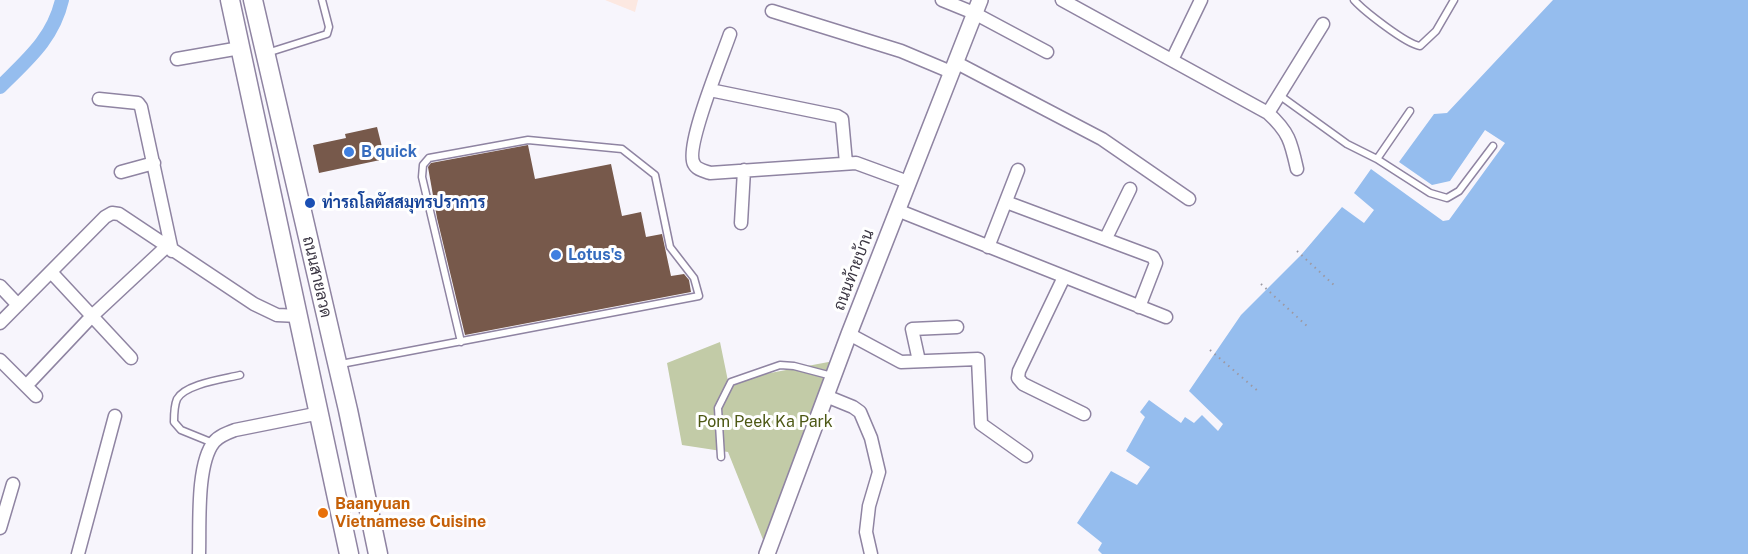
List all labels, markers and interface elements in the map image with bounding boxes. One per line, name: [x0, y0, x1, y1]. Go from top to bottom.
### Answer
place label: B quick: [361, 142, 417, 162]
marker: B quick: [342, 145, 356, 159]
place label: ท่ารถโลตัสสมุทรปราการ: [322, 193, 485, 213]
marker: ท่ารถโลตัสสมุทรปราการ: [303, 196, 317, 210]
street label: ถนนท้ายบ้าน: [830, 227, 878, 313]
street label: ถนนสายลวด: [298, 234, 336, 320]
place label: Lotus's: [568, 245, 622, 265]
marker: Lotus's: [549, 248, 563, 262]
park label: Pom Peek Ka Park: [697, 412, 833, 432]
place label: Baanyuan Vietnamese Cuisine: [335, 494, 486, 532]
marker: Baanyuan Vietnamese Cuisine: [316, 506, 330, 520]

